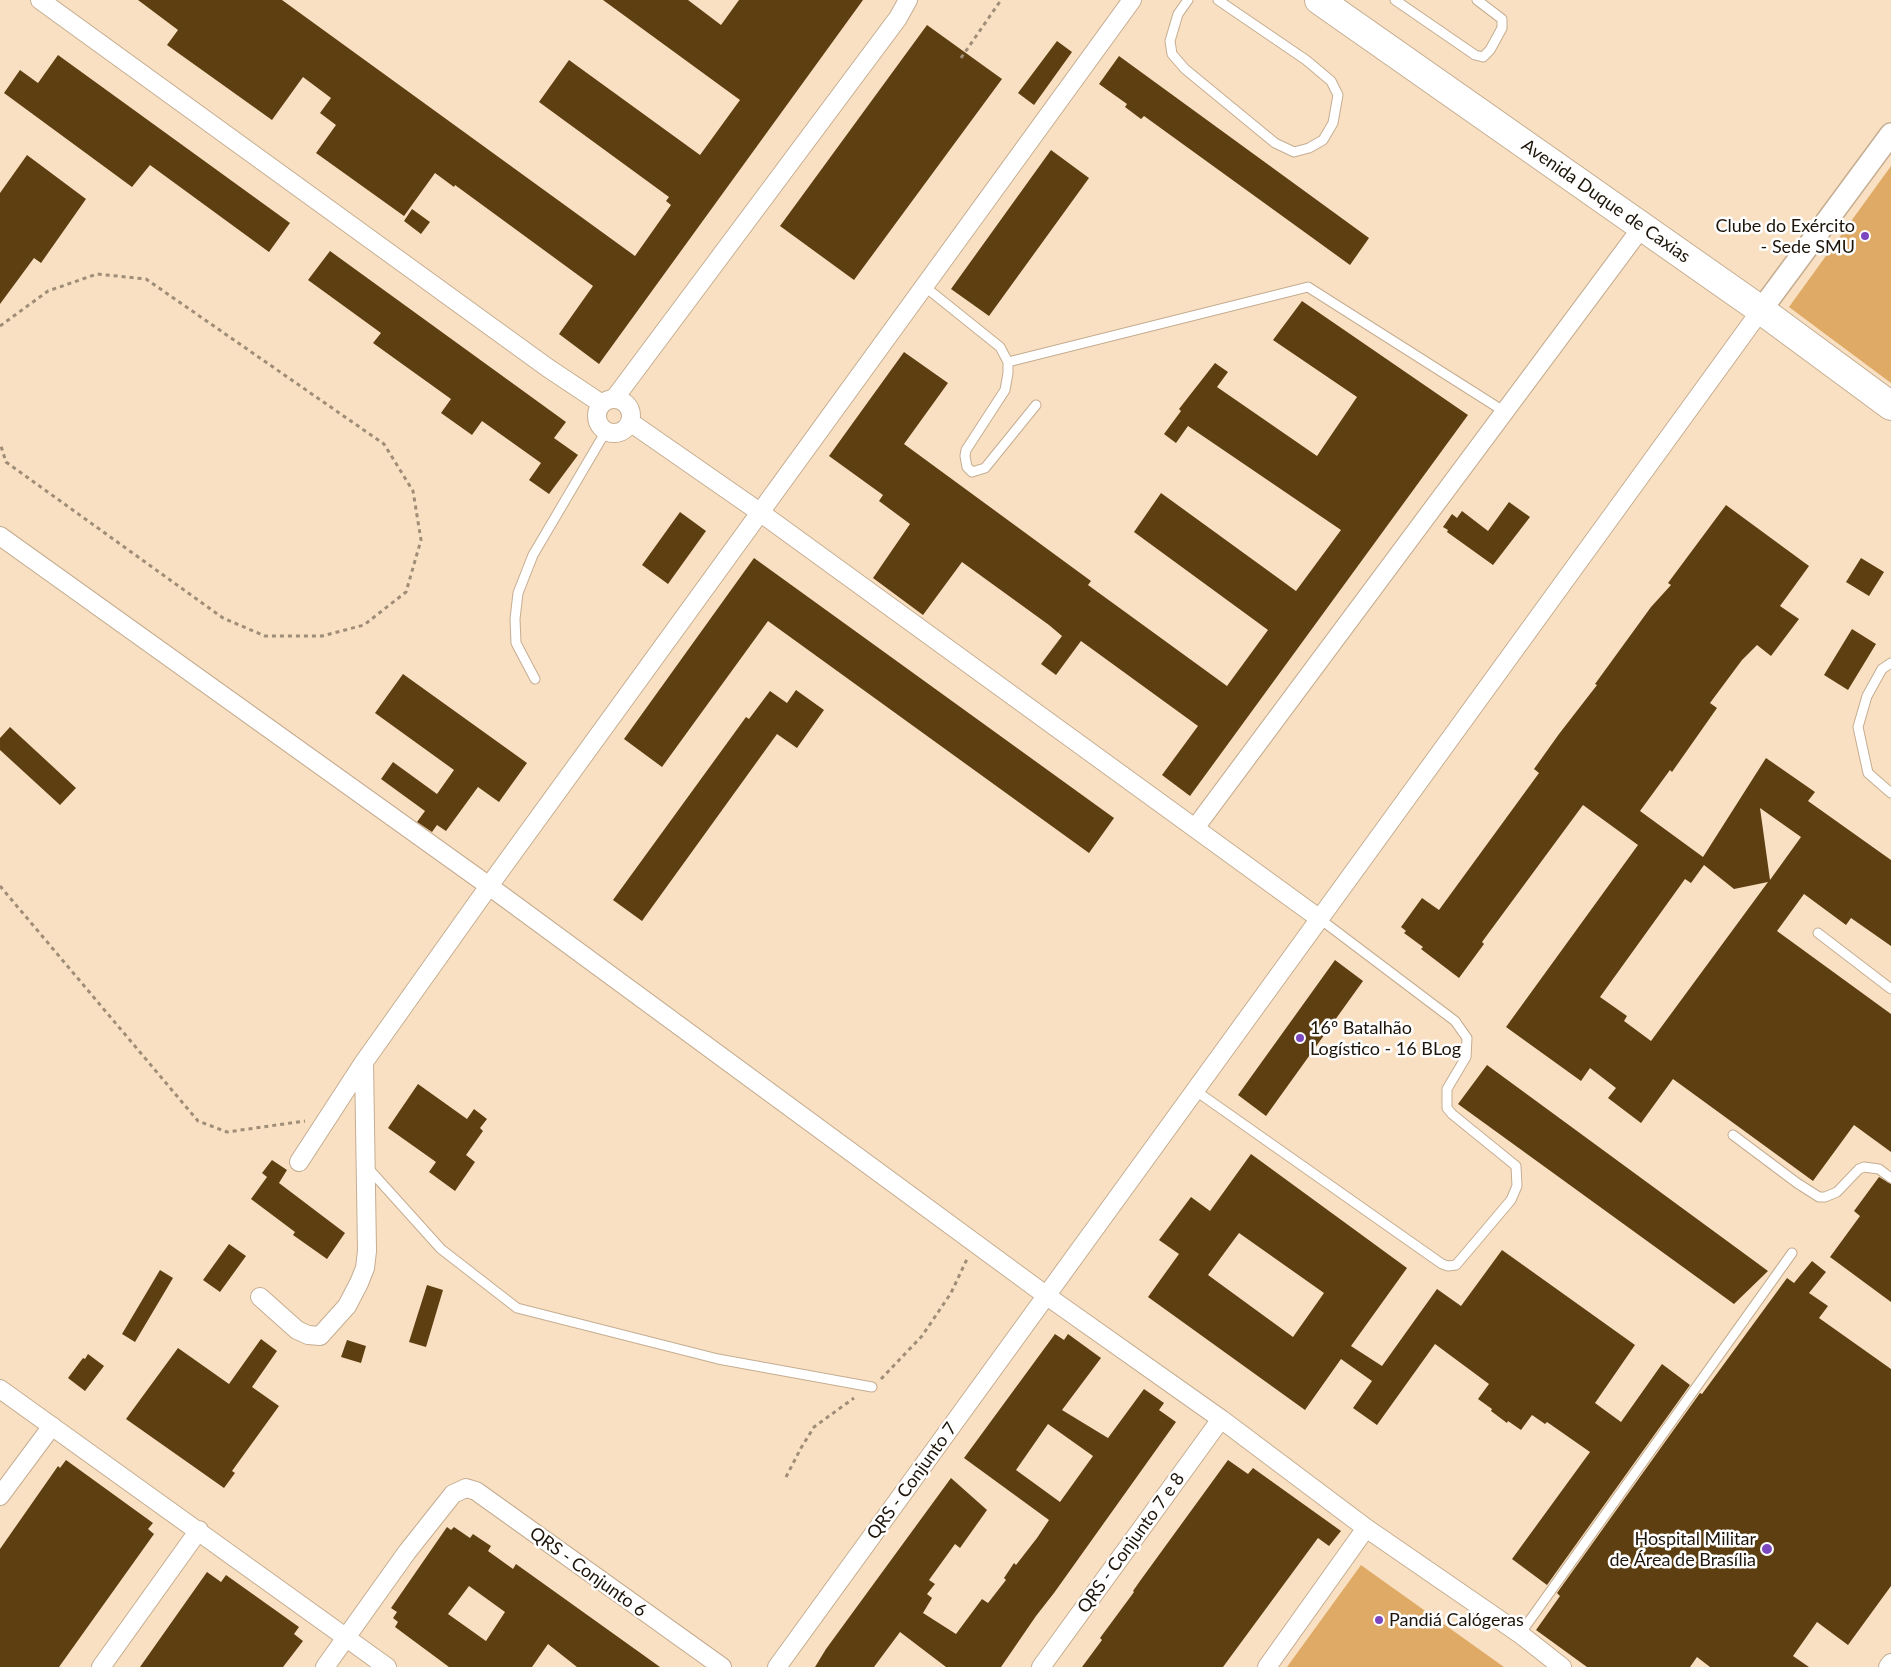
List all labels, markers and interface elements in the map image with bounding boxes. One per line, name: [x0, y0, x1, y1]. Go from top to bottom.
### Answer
street label: Avenida Duque de Caxias: [1517, 135, 1695, 267]
place label: Clube do Exército - Sede SMU: [1715, 215, 1855, 258]
marker: Clube do Exército - Sede SMU: [1859, 230, 1871, 242]
place label: 16º Batalhão Logístico - 16 BLog: [1310, 1017, 1461, 1060]
marker: 16º Batalhão Logístico - 16 BLog: [1294, 1032, 1306, 1044]
street label: QRS - Conjunto 7: [862, 1418, 962, 1544]
street label: QRS - Conjunto 7 e 8: [1073, 1468, 1189, 1618]
street label: QRS - Conjunto 6: [525, 1522, 651, 1622]
place label: Hospital Militar de Área de Brasília: [1609, 1528, 1756, 1570]
marker: Hospital Militar de Área de Brasília: [1760, 1542, 1774, 1556]
place label: Pandiá Calógeras: [1389, 1609, 1524, 1631]
marker: Pandiá Calógeras: [1373, 1614, 1385, 1626]

